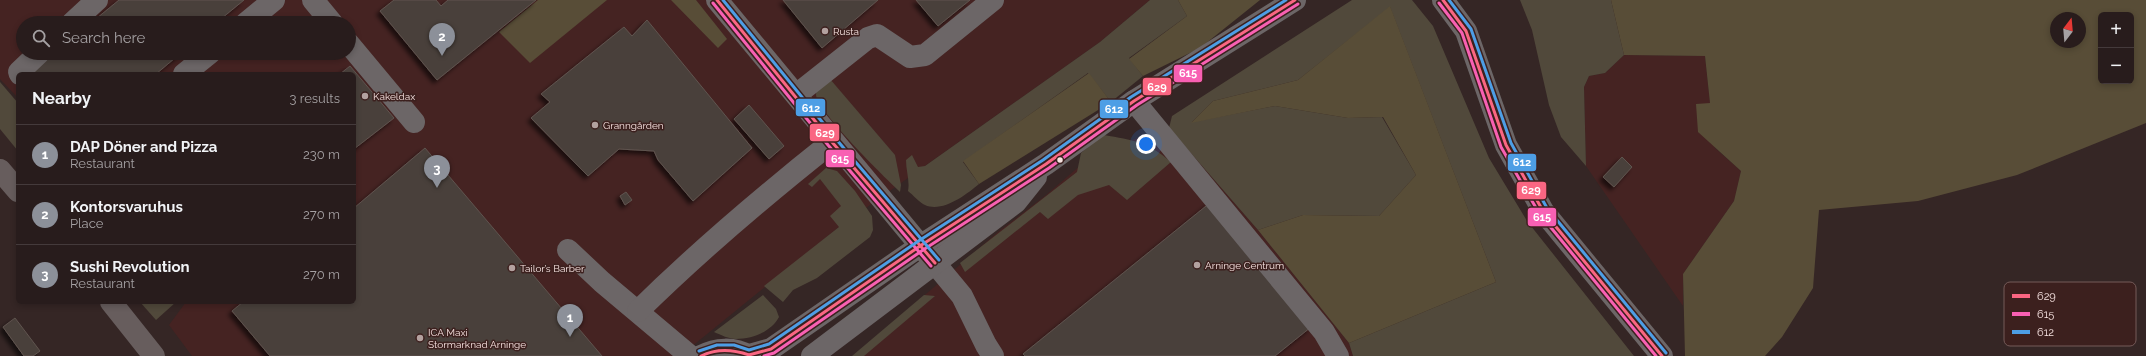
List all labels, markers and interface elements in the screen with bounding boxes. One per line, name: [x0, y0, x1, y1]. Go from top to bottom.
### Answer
north arrow: [2050, 12, 2086, 48]
map controls: [2098, 12, 2134, 84]
button: +: [2098, 12, 2134, 48]
search box: [16, 16, 356, 60]
pin: 2: [429, 23, 455, 56]
marker: Rusta: [820, 26, 830, 36]
place label: Rusta: [833, 26, 859, 37]
icon: search: [30, 27, 52, 49]
text: Search here: [62, 29, 145, 47]
button: −: [2098, 48, 2134, 84]
line badge: 615: [1173, 64, 1203, 83]
text: 615: [1179, 67, 1197, 80]
line badge: 629: [1142, 77, 1172, 96]
text: 629: [1147, 81, 1167, 94]
text: Nearby: [32, 88, 91, 108]
text: 3 results: [290, 91, 340, 106]
marker: Kakeldax: [360, 91, 370, 101]
place label: Kakeldax: [373, 91, 415, 102]
line badge: 612: [795, 98, 826, 117]
line badge: 612: [1099, 99, 1129, 119]
text: 612: [802, 102, 820, 115]
text: 612: [1105, 103, 1123, 116]
marker: Granngården: [590, 120, 600, 130]
place label: Granngården: [603, 120, 664, 131]
line badge: 629: [809, 123, 840, 142]
text: 629: [815, 127, 835, 140]
your location: [1136, 134, 1156, 154]
text: DAP Döner and Pizza: [70, 138, 217, 156]
text: 1: [42, 147, 48, 162]
text: 230 m: [303, 147, 340, 162]
line badge: 615: [825, 149, 855, 168]
text: 615: [831, 153, 849, 166]
line badge: 612: [1507, 153, 1537, 172]
pin: 3: [424, 155, 450, 188]
unlabelled marker: [1055, 155, 1065, 165]
text: Restaurant: [70, 156, 135, 171]
text: 612: [1513, 156, 1531, 169]
line badge: 629: [1516, 181, 1547, 200]
text: 629: [1521, 184, 1541, 197]
text: Kontorsvaruhus: [70, 198, 183, 216]
text: 2: [41, 207, 49, 222]
text: 270 m: [303, 207, 340, 222]
line badge: 615: [1527, 207, 1557, 227]
text: 615: [1533, 211, 1551, 224]
text: Place: [70, 216, 103, 231]
text: Sushi Revolution: [70, 258, 190, 276]
marker: Arninge Centrum: [1192, 260, 1202, 270]
place label: Arninge Centrum: [1205, 260, 1284, 271]
marker: Tailor’s Barber: [507, 263, 517, 273]
place label: Tailor’s Barber: [520, 263, 585, 274]
text: 3: [41, 267, 49, 282]
text: 270 m: [303, 267, 340, 282]
text: Restaurant: [70, 276, 135, 291]
legend: [2004, 282, 2136, 346]
text: 629: [2037, 290, 2056, 303]
pin: 1: [557, 304, 583, 337]
text: 615: [2037, 308, 2054, 321]
text: 612: [2037, 326, 2054, 339]
place label: ICA Maxi Stormarknad Arninge: [428, 327, 526, 350]
marker: ICA Maxi Stormarknad Arninge: [415, 333, 425, 343]

